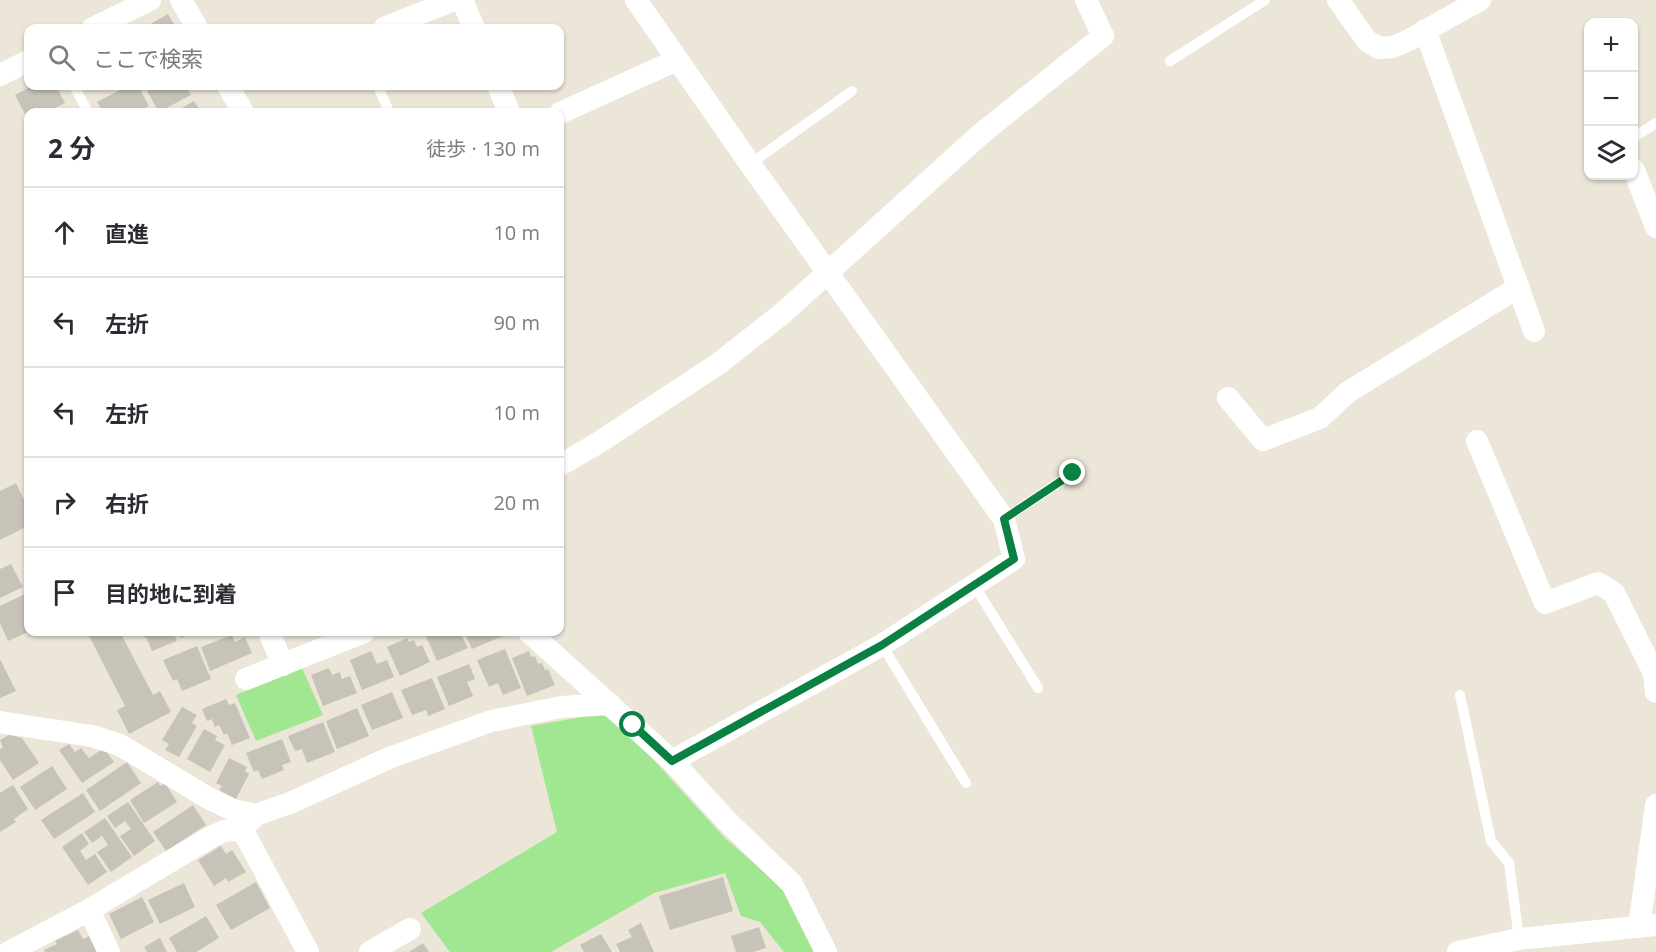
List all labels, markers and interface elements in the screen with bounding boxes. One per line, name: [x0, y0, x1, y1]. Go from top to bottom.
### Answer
map controls: [1584, 18, 1638, 180]
button: +: [1584, 18, 1638, 72]
search box: [24, 24, 564, 90]
icon: search: [45, 41, 78, 74]
text: ここで検索: [93, 43, 203, 73]
button: −: [1584, 72, 1638, 126]
button: layers: [1584, 126, 1638, 180]
text: 2 分: [48, 130, 96, 166]
text: 徒歩 · 130 m: [426, 135, 540, 162]
icon: ahead: [48, 216, 81, 249]
text: 直進: [105, 218, 149, 248]
text: 10 m: [493, 219, 540, 246]
icon: left: [48, 306, 81, 339]
text: 左折: [105, 308, 149, 338]
text: 90 m: [493, 309, 540, 336]
icon: left: [48, 396, 81, 429]
text: 左折: [105, 398, 149, 428]
text: 10 m: [493, 399, 540, 426]
route end: [1059, 459, 1085, 485]
icon: right: [48, 486, 81, 519]
text: 右折: [105, 488, 149, 518]
text: 20 m: [493, 489, 540, 516]
icon: arrive: [48, 576, 81, 609]
text: 目的地に到着: [105, 578, 237, 608]
route start: [619, 711, 645, 737]

